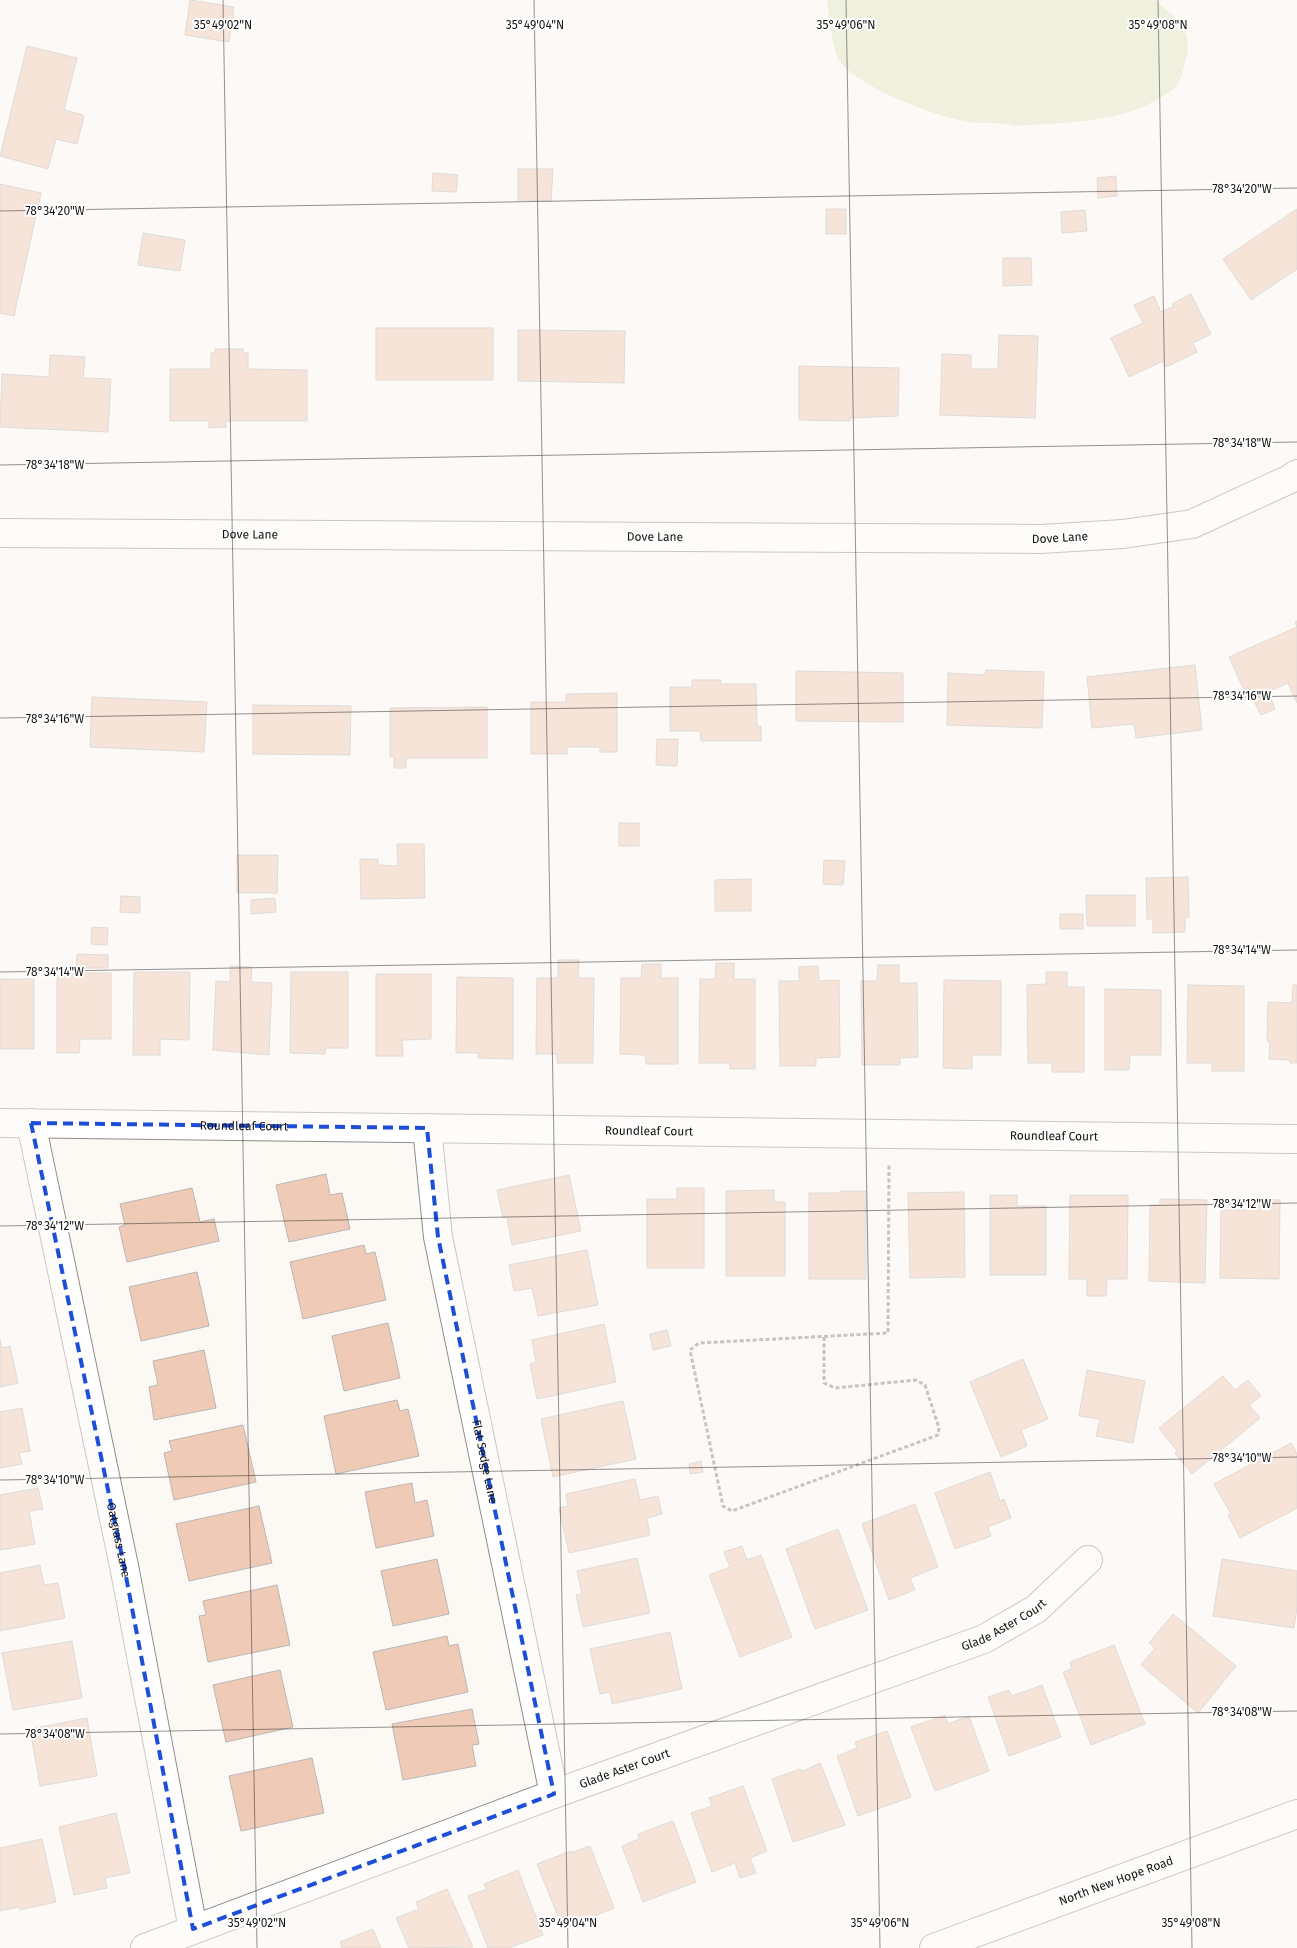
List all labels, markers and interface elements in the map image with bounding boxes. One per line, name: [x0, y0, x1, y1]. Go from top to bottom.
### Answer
text: 35°49'02"N: [194, 18, 252, 32]
text: 35°49'04"N: [506, 18, 564, 32]
text: 35°49'06"N: [817, 18, 875, 32]
text: 35°49'08"N: [1128, 18, 1188, 32]
text: 78°34'20"W: [1212, 182, 1272, 196]
text: 78°34'20"W: [25, 204, 85, 218]
text: 78°34'18"W: [1213, 436, 1271, 450]
text: 78°34'18"W: [26, 458, 84, 472]
street label: Dove Lane: [222, 527, 278, 542]
street label: Dove Lane: [1032, 529, 1088, 546]
street label: Dove Lane: [627, 530, 683, 544]
text: 78°34'16"W: [1213, 689, 1271, 703]
text: 78°34'16"W: [26, 712, 84, 726]
text: 78°34'14"W: [1213, 943, 1271, 957]
text: 78°34'14"W: [26, 965, 84, 979]
street label: Roundleaf Court: [200, 1118, 289, 1134]
street label: Roundleaf Court: [605, 1123, 694, 1139]
street label: Roundleaf Court: [1010, 1128, 1099, 1144]
text: 78°34'12"W: [1213, 1197, 1271, 1211]
text: 78°34'12"W: [26, 1219, 84, 1233]
street label: Flat Sedge Lane: [469, 1418, 500, 1505]
text: 78°34'10"W: [1213, 1451, 1271, 1465]
text: 78°34'10"W: [26, 1473, 84, 1487]
street label: Oatgrass Lane: [104, 1501, 133, 1578]
street label: Glade Aster Court: [959, 1596, 1050, 1654]
text: 78°34'08"W: [1212, 1705, 1272, 1719]
text: 78°34'08"W: [25, 1727, 85, 1741]
street label: Glade Aster Court: [577, 1746, 672, 1791]
street label: North New Hope Road: [1057, 1853, 1175, 1908]
text: 35°49'02"N: [228, 1916, 286, 1930]
text: 35°49'04"N: [539, 1916, 597, 1930]
text: 35°49'06"N: [851, 1916, 909, 1930]
text: 35°49'08"N: [1161, 1916, 1221, 1930]

